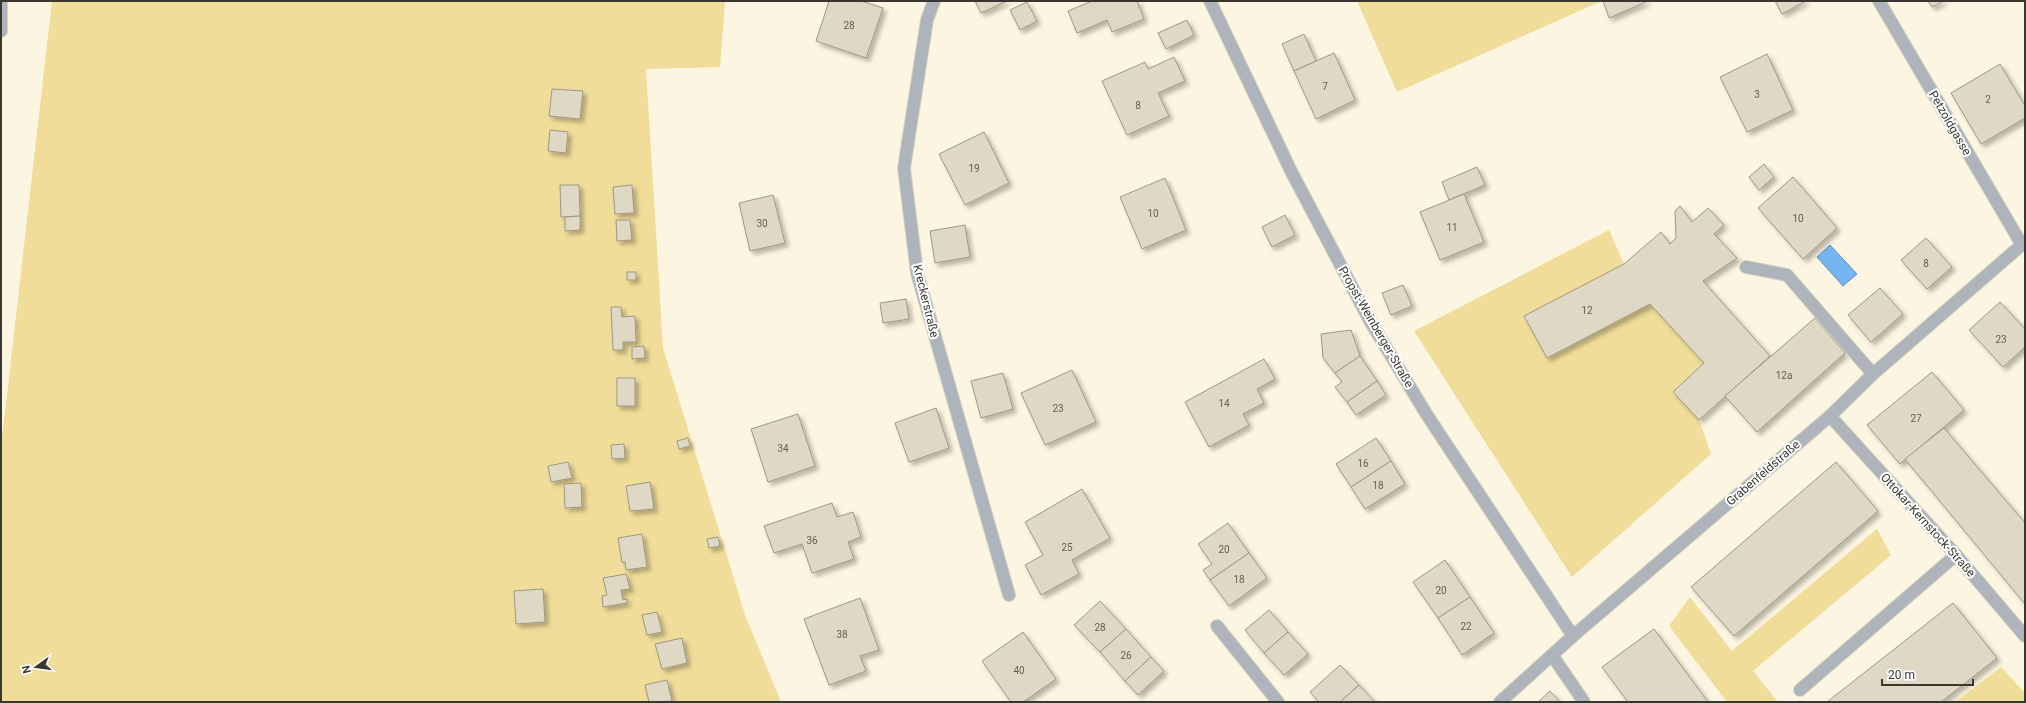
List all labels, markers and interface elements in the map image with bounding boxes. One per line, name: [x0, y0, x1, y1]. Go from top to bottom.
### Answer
house number: 28: [843, 20, 855, 31]
house number: 7: [1322, 81, 1328, 92]
street label: Petzoldgasse: [1926, 88, 1974, 158]
house number: 3: [1754, 89, 1760, 100]
house number: 2: [1985, 94, 1991, 105]
house number: 8: [1135, 100, 1141, 111]
house number: 19: [968, 163, 980, 174]
house number: 10: [1147, 208, 1159, 219]
house number: 10: [1792, 213, 1804, 224]
house number: 30: [756, 218, 768, 229]
house number: 11: [1446, 222, 1458, 233]
house number: 8: [1923, 258, 1929, 269]
street label: Kreckerstraße: [910, 263, 942, 339]
street label: Propst-Weinberger-Straße: [1336, 264, 1416, 390]
house number: 12: [1581, 305, 1593, 316]
house number: 23: [1995, 334, 2007, 345]
house number: 12a: [1776, 370, 1792, 381]
house number: 14: [1218, 398, 1230, 409]
house number: 23: [1052, 403, 1064, 414]
house number: 27: [1910, 413, 1922, 424]
street label: Grabenfeldstraße: [1724, 437, 1802, 509]
house number: 34: [777, 443, 789, 454]
house number: 16: [1357, 458, 1369, 469]
street label: Ottokar-Kernstock-Straße: [1878, 470, 1978, 580]
house number: 18: [1372, 480, 1384, 491]
house number: 36: [806, 535, 818, 546]
house number: 25: [1061, 542, 1073, 553]
house number: 20: [1218, 544, 1230, 555]
house number: 18: [1233, 574, 1245, 585]
house number: 20: [1435, 585, 1447, 596]
house number: 22: [1460, 621, 1472, 632]
house number: 28: [1094, 622, 1106, 633]
house number: 38: [836, 629, 848, 640]
north arrow: [16, 647, 56, 687]
house number: 26: [1120, 650, 1132, 661]
scale bar: [1882, 661, 1973, 687]
text: N: [19, 664, 34, 675]
house number: 40: [1013, 665, 1025, 676]
text: 20 m: [1888, 668, 1915, 682]

